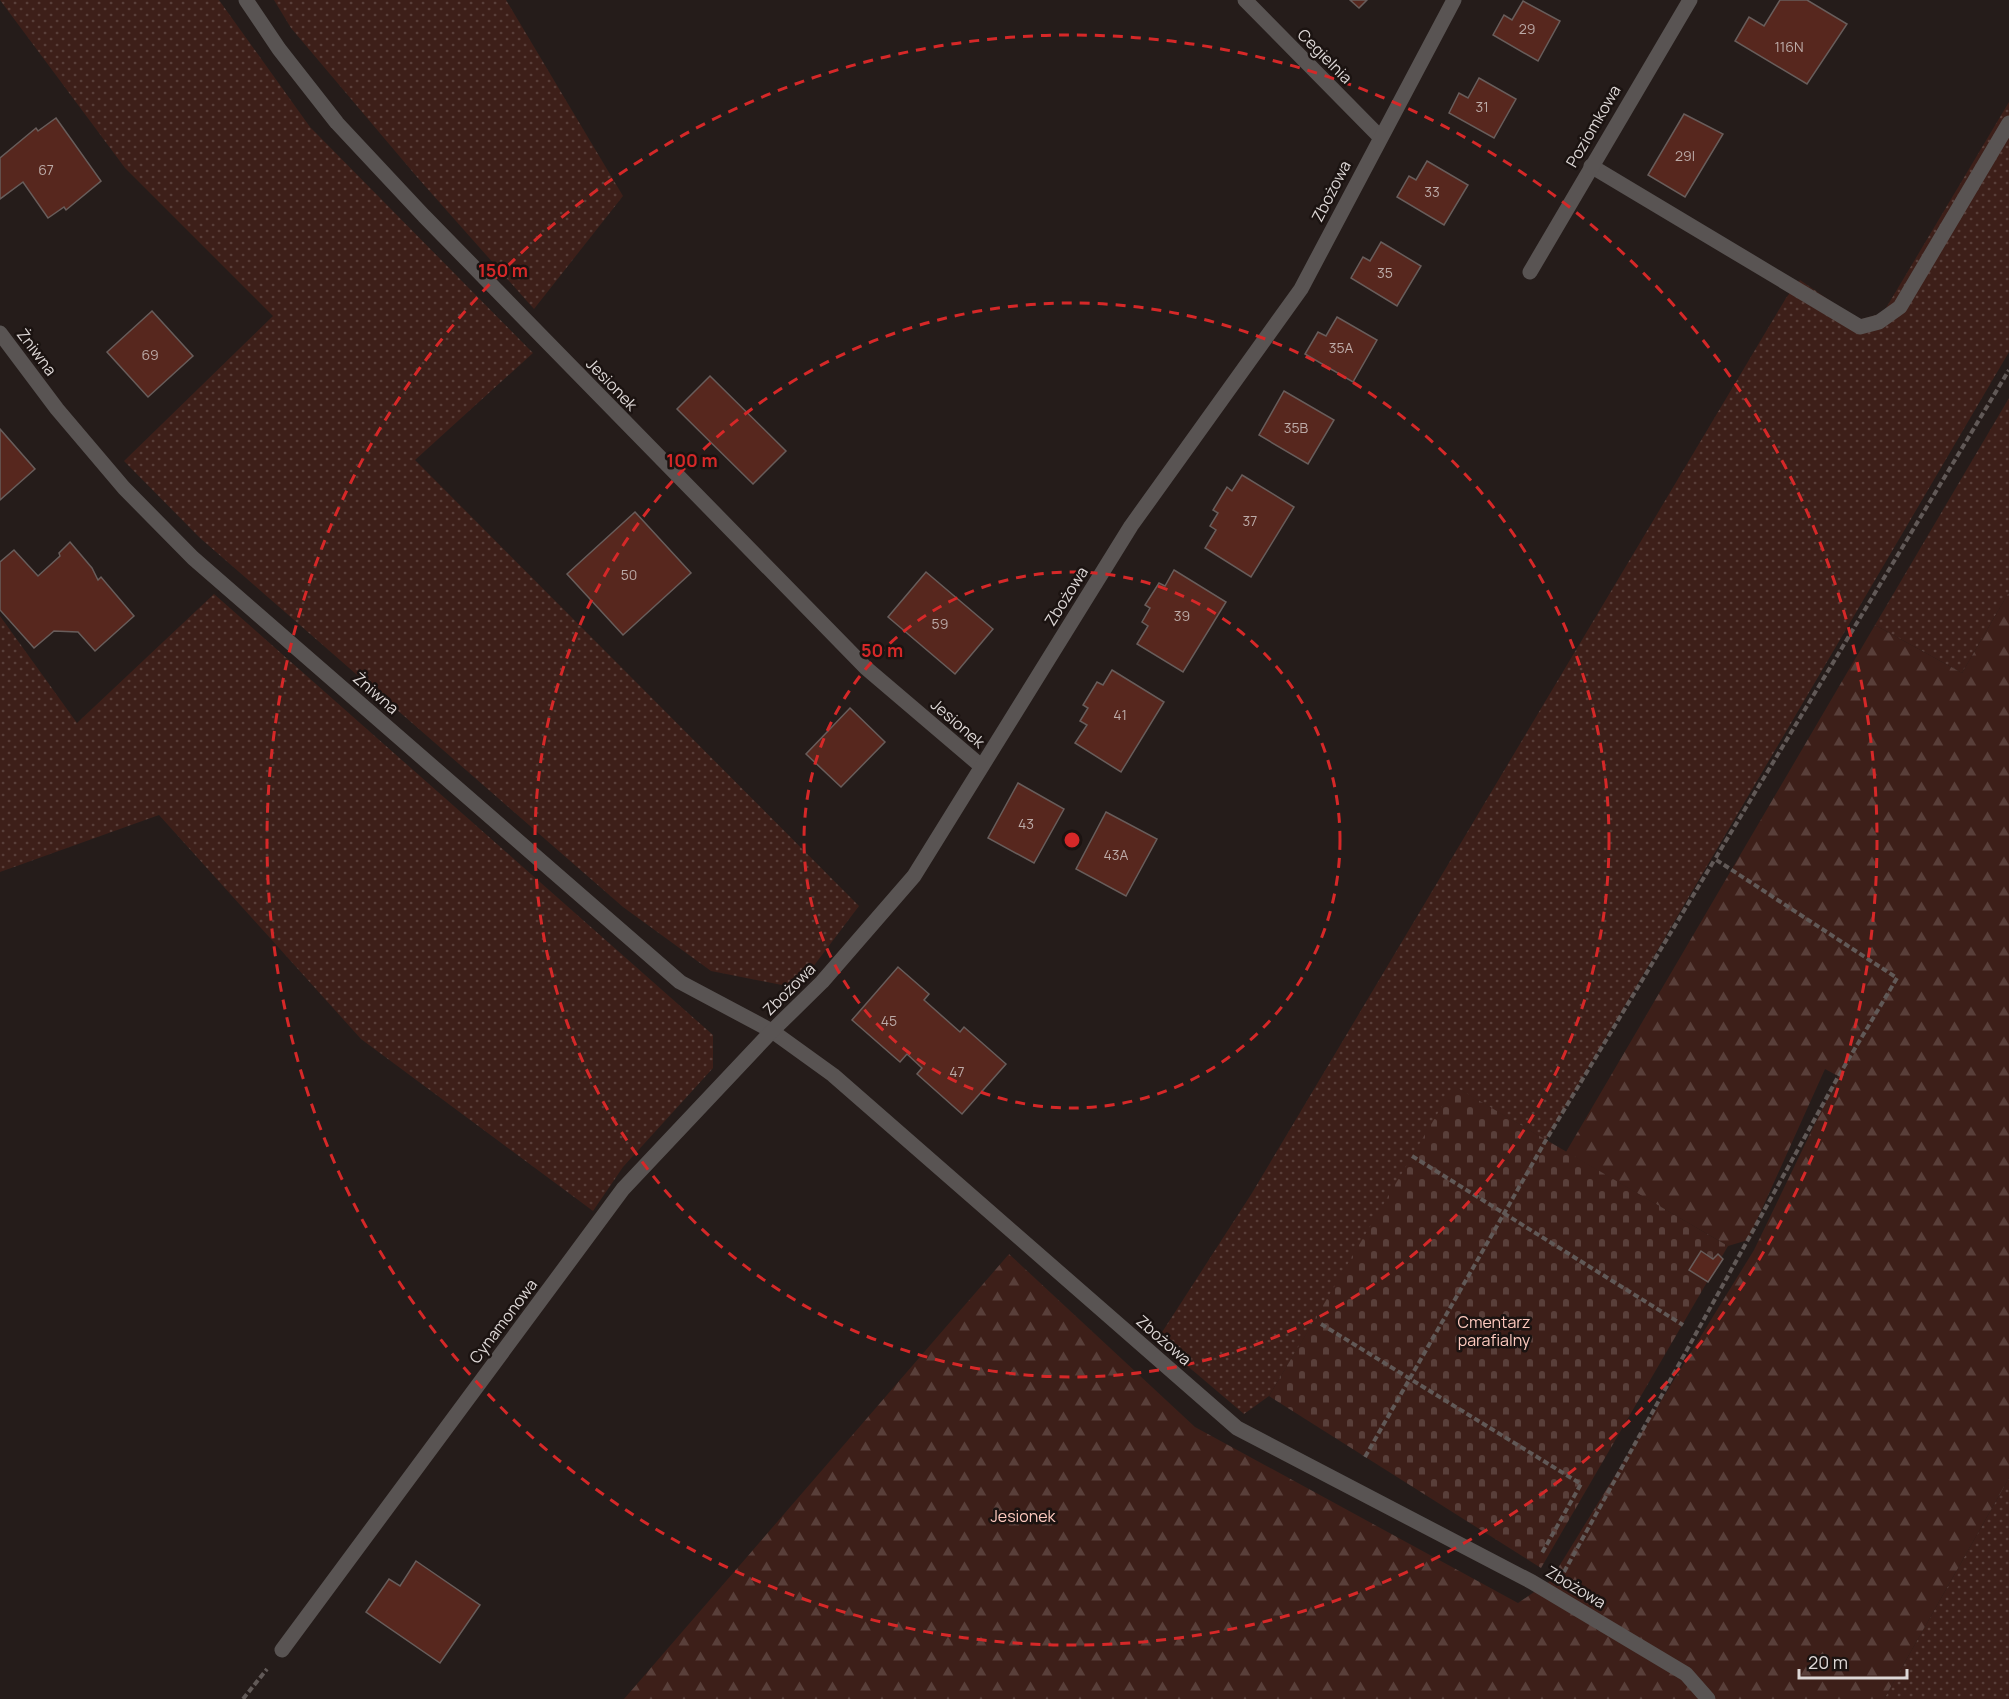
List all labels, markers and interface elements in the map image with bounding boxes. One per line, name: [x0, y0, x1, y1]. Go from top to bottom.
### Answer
house number: 29: [1519, 19, 1535, 38]
street label: Cegielnia: [1293, 24, 1357, 88]
house number: 116N: [1774, 37, 1804, 56]
street label: Poziomkowa: [1561, 81, 1625, 171]
house number: 31: [1475, 97, 1489, 116]
house number: 29I: [1675, 146, 1695, 165]
street label: Zbożowa: [1306, 157, 1356, 225]
house number: 67: [38, 160, 54, 179]
house number: 33: [1424, 182, 1440, 201]
text: 150 m: [478, 258, 528, 282]
house number: 35: [1377, 263, 1393, 282]
street label: Żniwna: [12, 324, 62, 380]
house number: 35A: [1329, 338, 1353, 357]
house number: 69: [141, 345, 159, 364]
street label: Jesionek: [581, 353, 643, 416]
house number: 35B: [1284, 418, 1309, 437]
text: 100 m: [666, 448, 718, 472]
house number: 37: [1243, 511, 1257, 530]
street label: Zbożowa: [1039, 562, 1093, 630]
house number: 50: [621, 565, 637, 584]
house number: 39: [1174, 606, 1190, 625]
house number: 59: [932, 614, 948, 633]
text: 50 m: [861, 638, 903, 662]
street label: Żniwna: [349, 667, 403, 719]
street label: Jesionek: [926, 693, 991, 753]
house number: 41: [1113, 705, 1127, 724]
house number: 43: [1018, 814, 1034, 833]
centre of rings: [1062, 830, 1082, 850]
house number: 43A: [1104, 845, 1129, 864]
street label: Zbożowa: [758, 958, 820, 1020]
house number: 45: [881, 1011, 897, 1030]
house number: 47: [949, 1062, 965, 1081]
street label: Cynamonowa: [464, 1274, 542, 1368]
street label: Zbożowa: [1132, 1310, 1196, 1370]
park label: Cmentarz parafialny: [1457, 1311, 1531, 1351]
park label: Jesionek: [990, 1505, 1057, 1527]
street label: Zbożowa: [1542, 1561, 1610, 1613]
scale bar: [1799, 1642, 1907, 1680]
text: 20 m: [1808, 1650, 1848, 1674]

